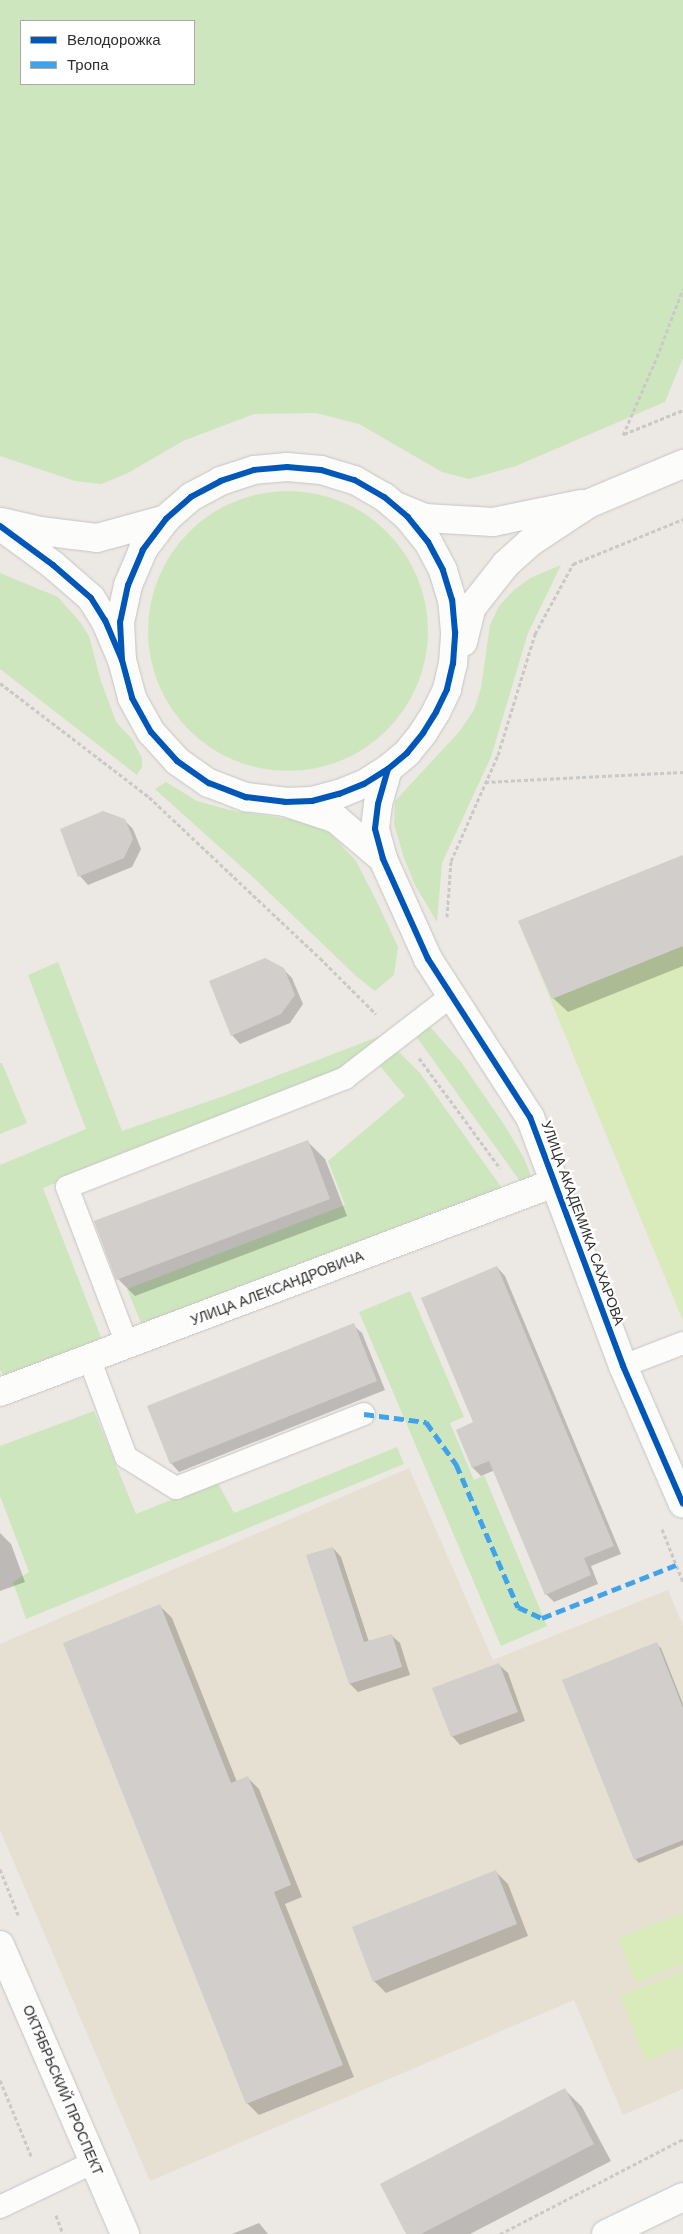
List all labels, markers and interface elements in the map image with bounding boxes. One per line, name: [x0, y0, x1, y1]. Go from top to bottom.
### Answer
legend: [20, 20, 195, 85]
text: Велодорожка: [67, 31, 161, 48]
text: Тропа: [67, 56, 108, 73]
street label: УЛИЦА АКАДЕМИКА САХАРОВА: [538, 1118, 628, 1328]
street label: УЛИЦА АЛЕКСАНДРОВИЧА: [188, 1247, 366, 1329]
street label: ОКТЯБРЬСКИЙ ПРОСПЕКТ: [19, 2002, 107, 2178]

